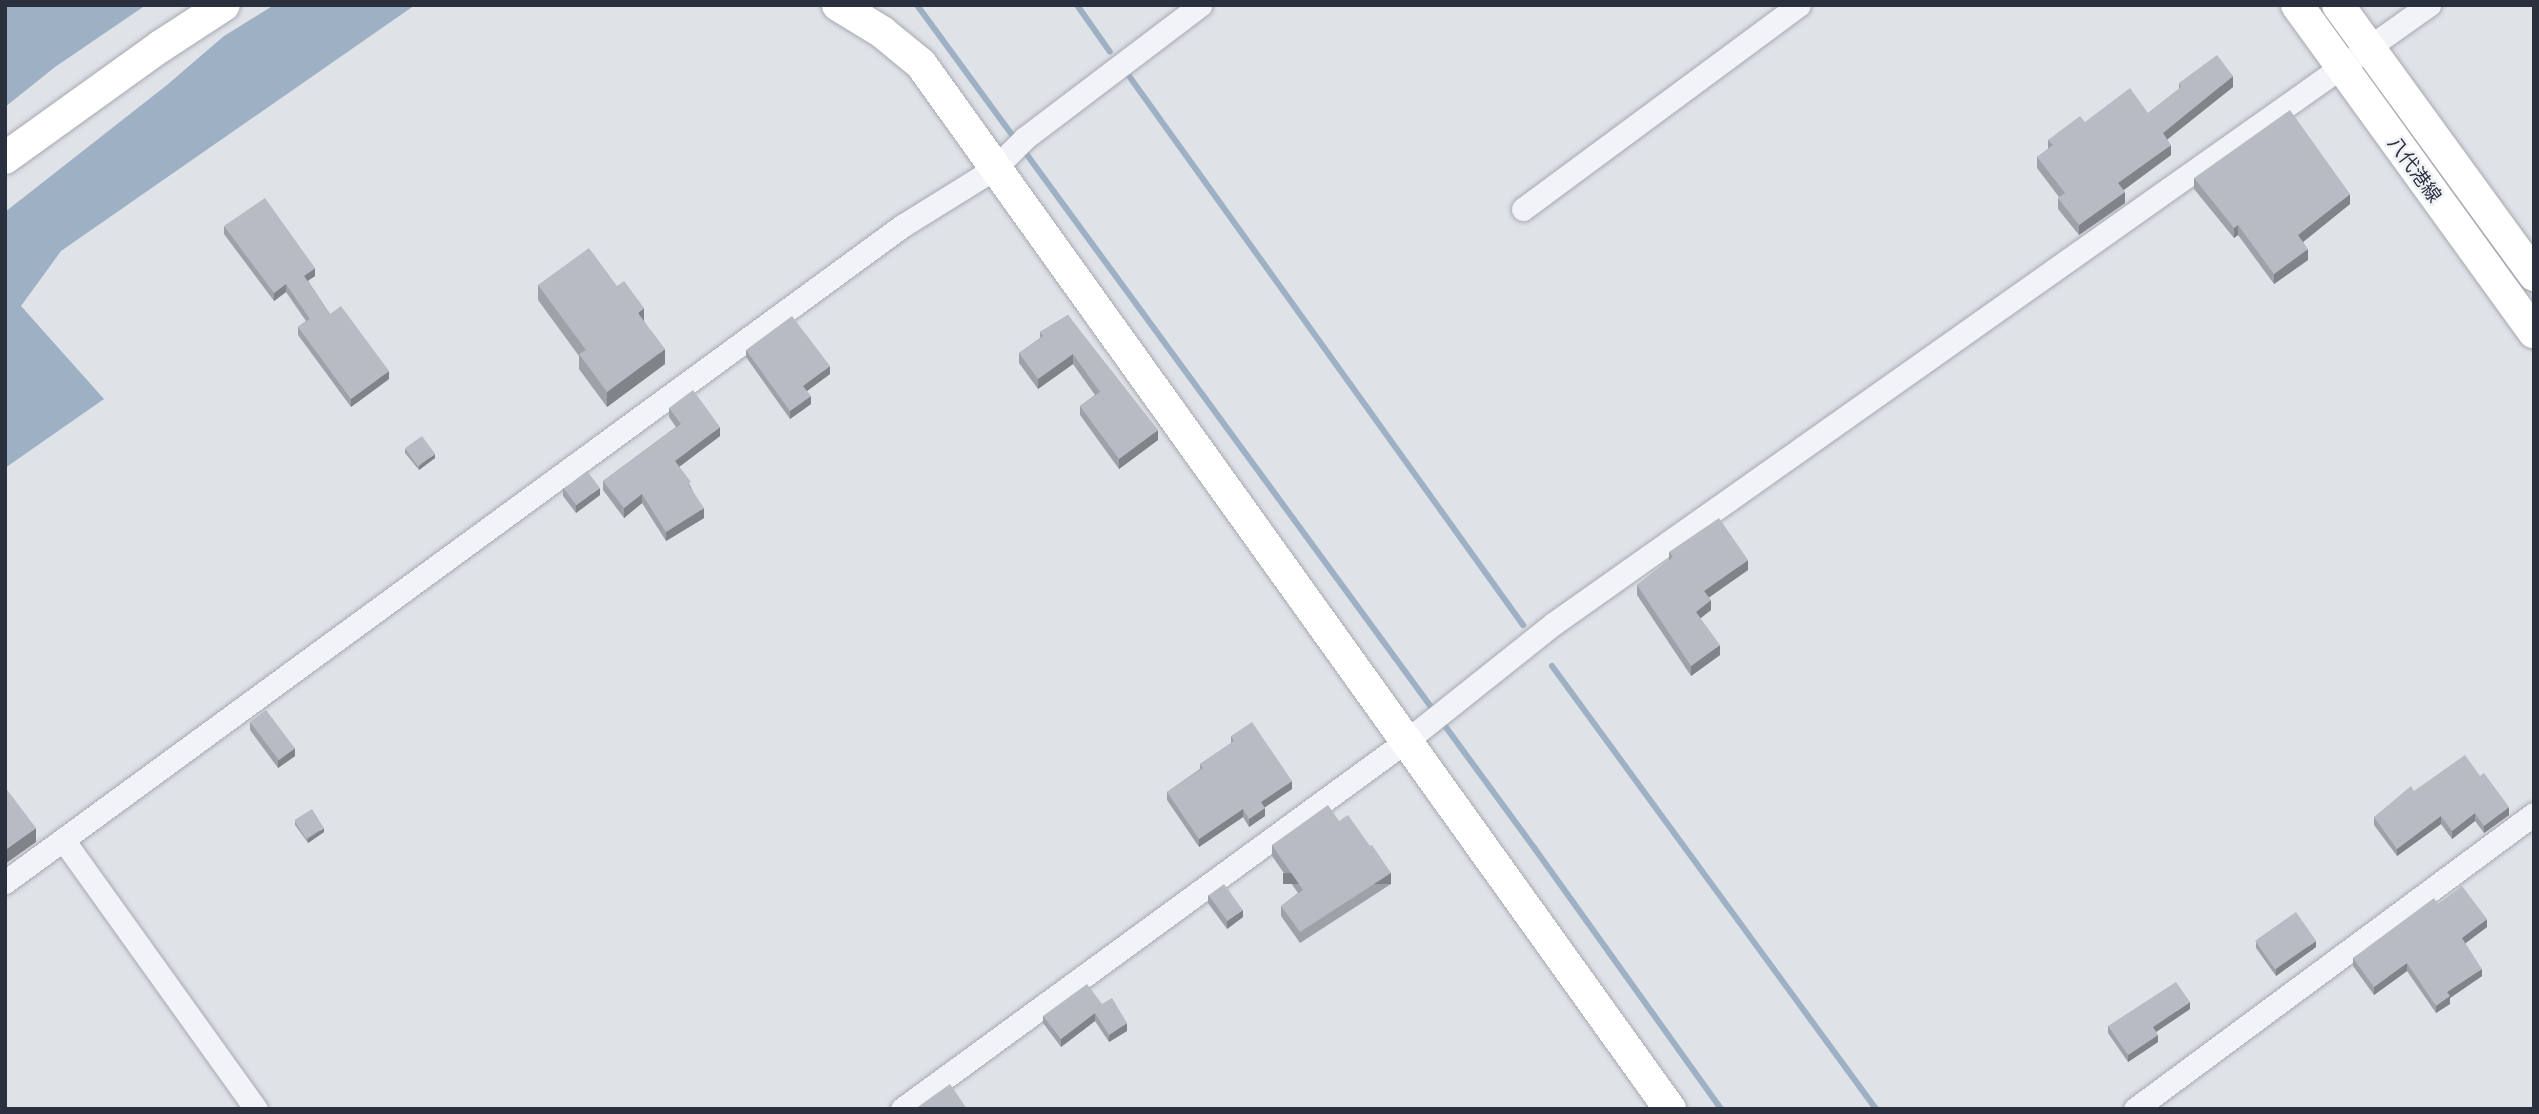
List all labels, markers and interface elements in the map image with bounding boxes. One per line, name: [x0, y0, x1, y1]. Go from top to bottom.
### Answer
street label: 八代港線: [2383, 132, 2447, 206]

